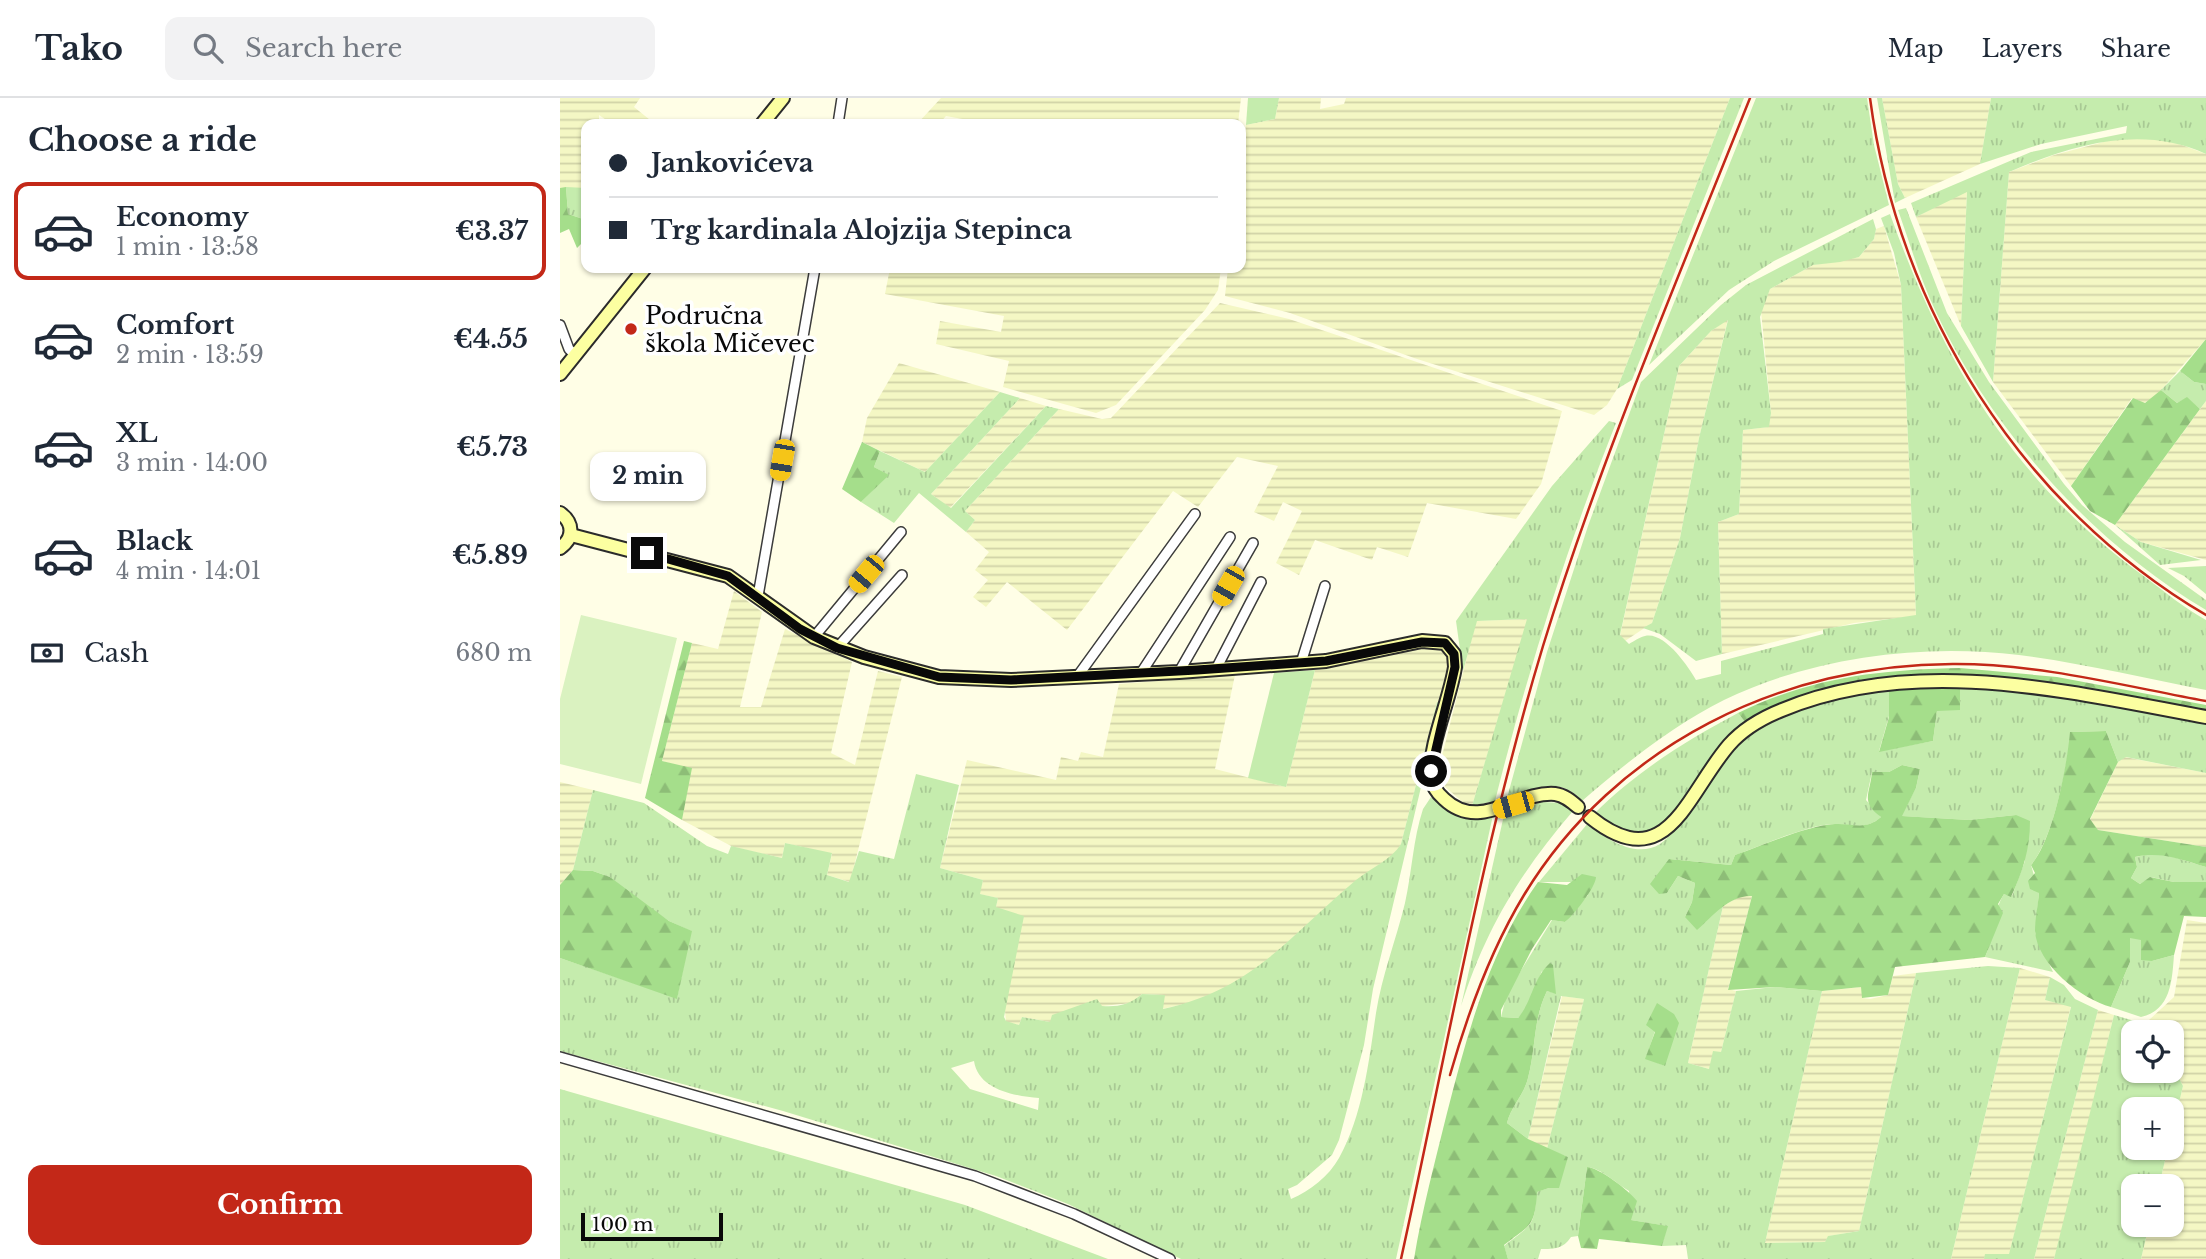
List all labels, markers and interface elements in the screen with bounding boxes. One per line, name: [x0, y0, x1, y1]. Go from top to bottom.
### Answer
search box: [165, 17, 655, 80]
text: Tako: [35, 28, 123, 69]
icon: search: [189, 29, 227, 67]
text: Search here: [245, 32, 402, 64]
text: Map: [1888, 34, 1944, 63]
text: Layers: [1982, 34, 2063, 63]
text: Share: [2101, 34, 2171, 63]
text: Choose a ride: [28, 120, 257, 160]
text: Jankovićeva: [651, 147, 814, 179]
icon: car: [32, 200, 95, 263]
text: Economy: [116, 201, 249, 233]
text: Trg kardinala Alojzija Stepinca: [651, 214, 1072, 246]
text: €3.37: [455, 215, 528, 247]
text: 1 min · 13:58: [116, 233, 259, 261]
place label: Područna škola Mičevec: [645, 301, 815, 358]
icon: car: [32, 308, 95, 371]
text: Comfort: [116, 309, 234, 341]
marker: Područna škola Mičevec: [623, 321, 639, 337]
text: €4.55: [453, 323, 528, 355]
text: 2 min · 13:59: [116, 341, 264, 369]
icon: car: [32, 416, 95, 479]
text: XL: [116, 417, 158, 449]
text: €5.73: [456, 431, 528, 463]
car: [769, 437, 796, 483]
text: 3 min · 14:00: [116, 449, 268, 477]
callout: 2 min: [589, 452, 705, 500]
text: 2 min: [612, 462, 684, 490]
icon: car: [32, 524, 95, 587]
text: Black: [116, 525, 193, 557]
route end: [631, 537, 663, 569]
text: €5.89: [452, 539, 528, 571]
car: [845, 551, 888, 597]
text: 4 min · 14:01: [116, 557, 261, 585]
car: [1209, 563, 1248, 609]
icon: cash: [28, 634, 66, 672]
text: Cash: [84, 637, 149, 669]
text: 680 m: [456, 639, 532, 667]
route start: [1415, 755, 1447, 787]
car: [1490, 789, 1537, 821]
map controls: [2121, 1020, 2184, 1237]
button: locate: [2121, 1020, 2184, 1083]
button: +: [2121, 1097, 2184, 1160]
button: Confirm: [28, 1165, 532, 1245]
button: −: [2121, 1174, 2184, 1237]
scale bar: [581, 1210, 723, 1242]
text: 100 m: [592, 1213, 653, 1236]

